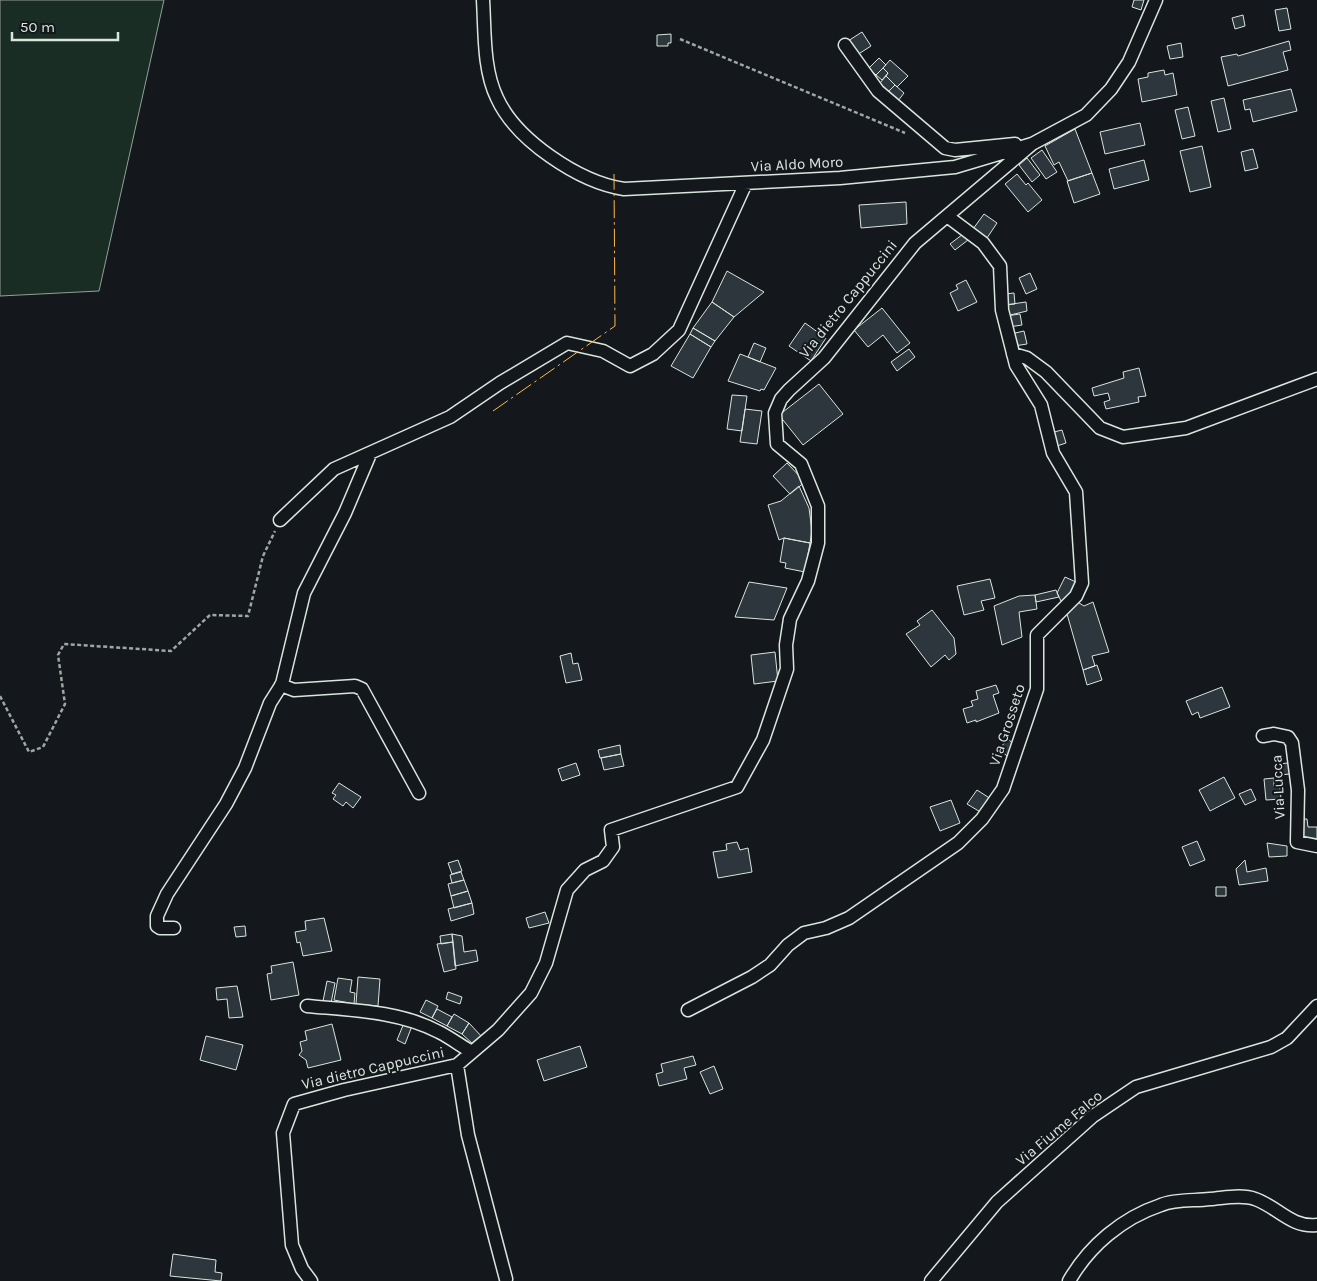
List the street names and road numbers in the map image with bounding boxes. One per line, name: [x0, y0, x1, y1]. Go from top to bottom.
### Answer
street label: Via Aldo Moro: [750, 153, 844, 175]
street label: Via dietro Cappuccini: [795, 237, 901, 361]
street label: Via Grosseto: [985, 682, 1029, 768]
street label: Via Lucca: [1267, 754, 1289, 820]
street label: Via dietro Cappuccini: [300, 1043, 446, 1093]
street label: Via Fiume Falco: [1012, 1087, 1106, 1169]

